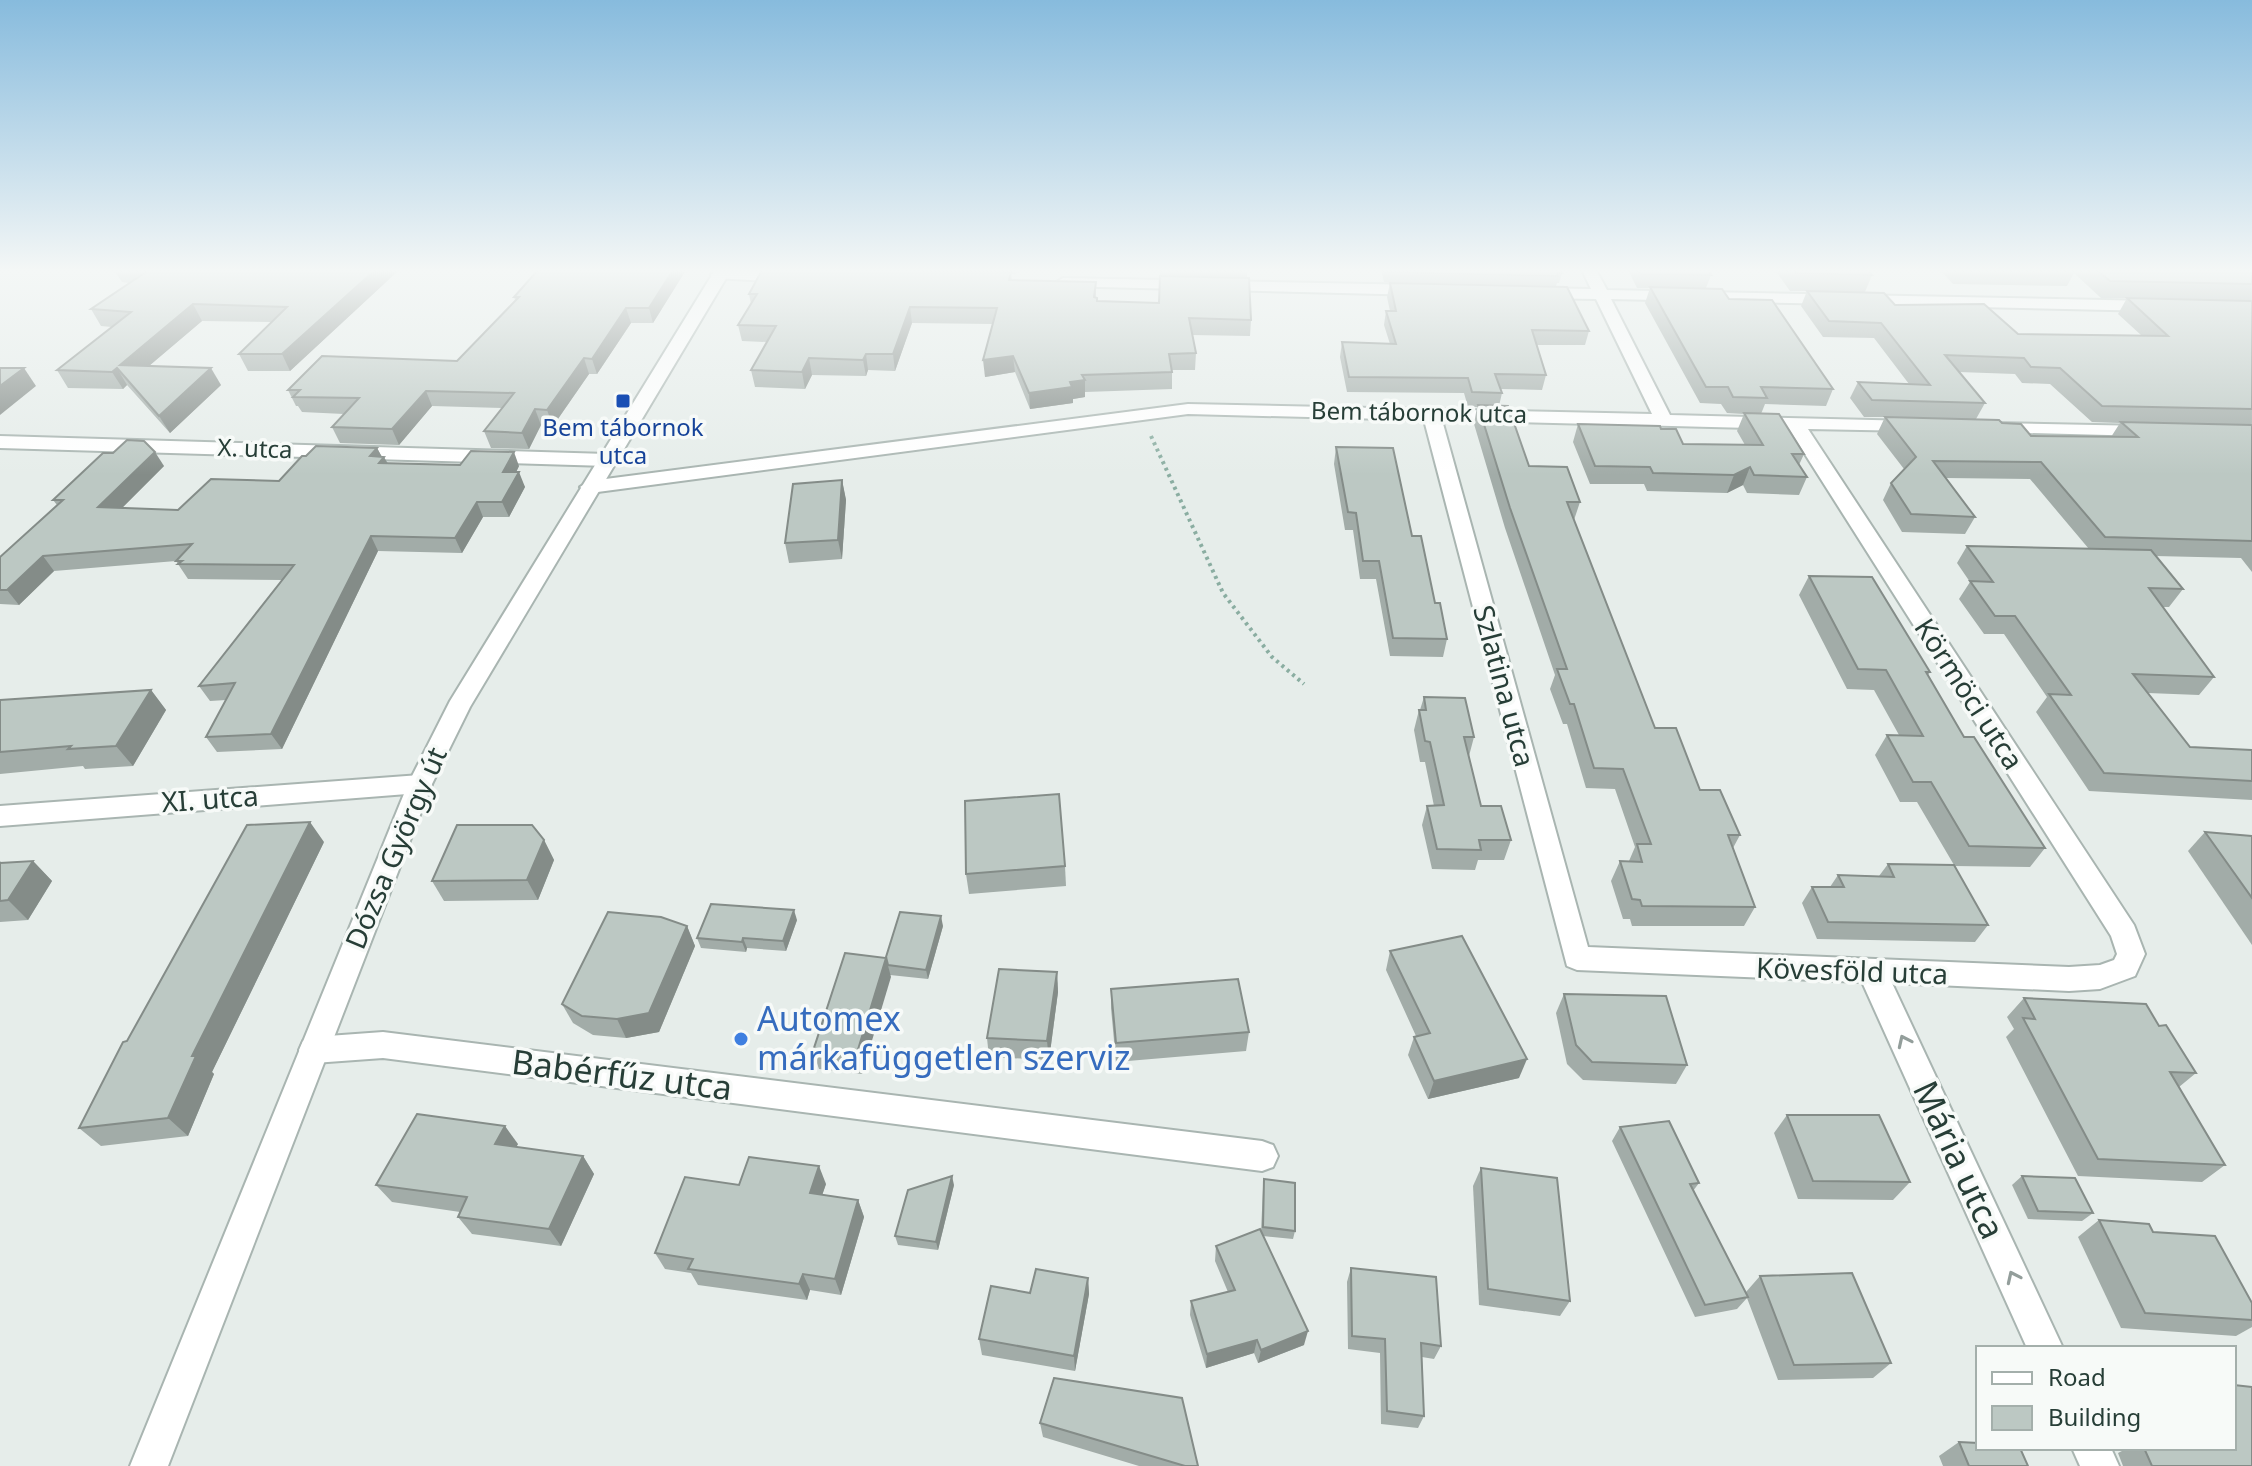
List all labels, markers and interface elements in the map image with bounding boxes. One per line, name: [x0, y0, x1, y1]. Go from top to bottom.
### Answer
marker: Bem tábornok utca: [614, 392, 632, 410]
street label: Bem tábornok utca: [1311, 393, 1527, 430]
place label: Bem tábornok utca: [542, 410, 704, 471]
street label: X. utca: [217, 430, 293, 465]
street label: Szlatina utca: [1465, 601, 1545, 771]
street label: Körmöci utca: [1907, 610, 2033, 777]
street label: Dózsa György út: [335, 741, 455, 954]
street label: XI. utca: [160, 776, 260, 820]
street label: Kövesföld utca: [1755, 948, 1949, 992]
place label: Automex márkafüggetlen szerviz: [757, 995, 1130, 1080]
marker: Automex márkafüggetlen szerviz: [732, 1030, 750, 1048]
one-way arrow: [1898, 1035, 1914, 1049]
street label: Babérfűz utca: [509, 1038, 735, 1110]
street label: Mária utca: [1903, 1073, 2017, 1246]
one-way arrow: [2006, 1271, 2022, 1285]
legend: [1976, 1346, 2236, 1450]
text: Road: [2048, 1360, 2106, 1393]
text: Building: [2048, 1400, 2141, 1433]

